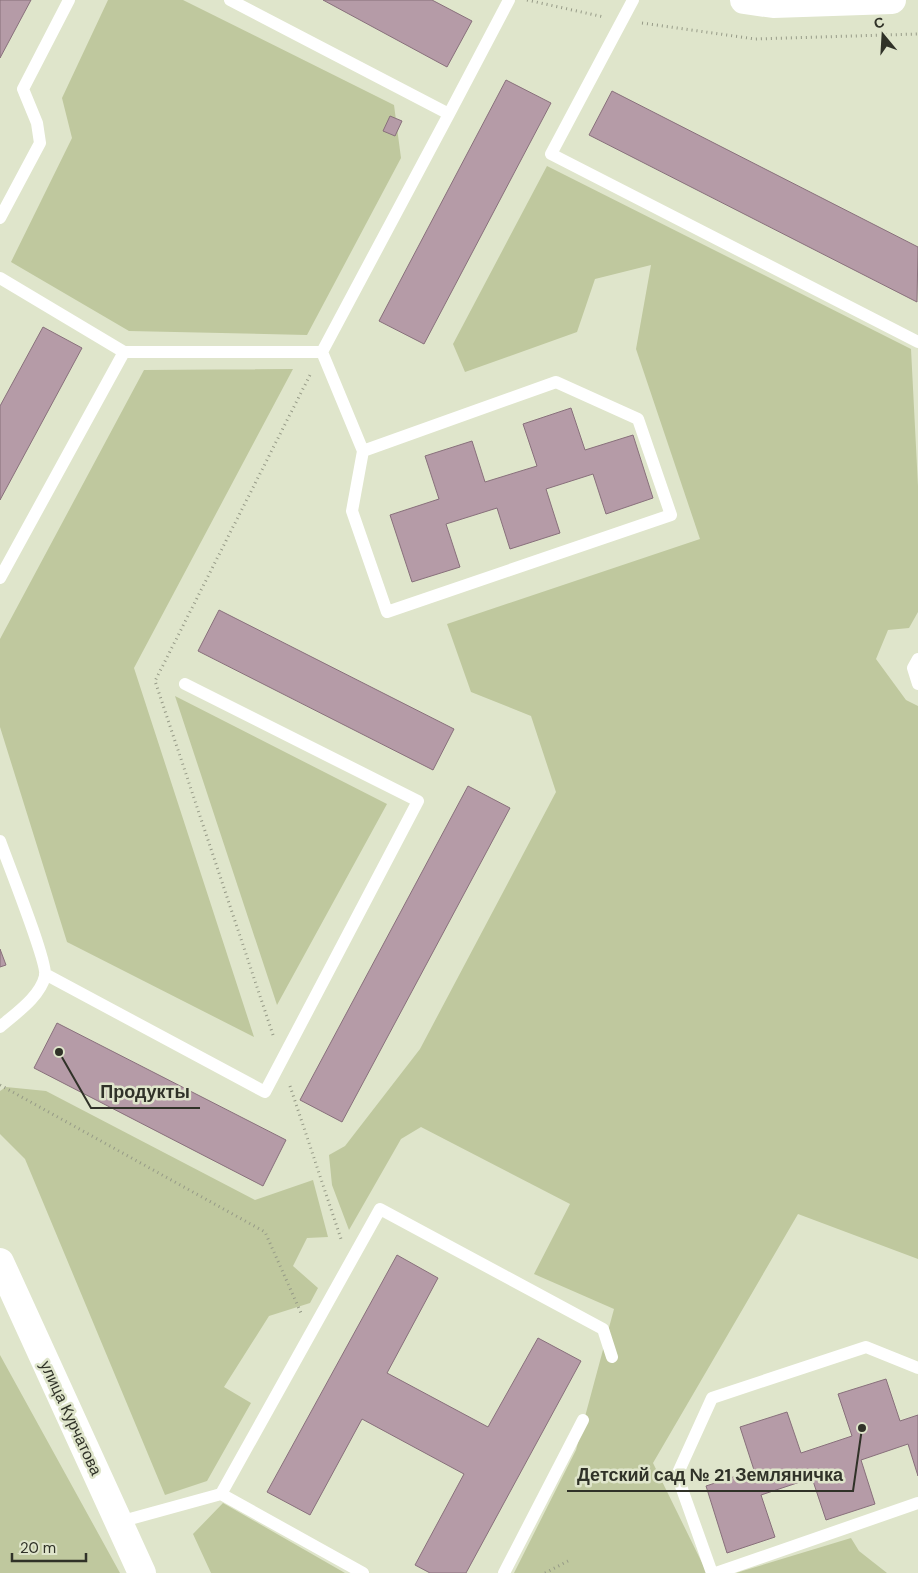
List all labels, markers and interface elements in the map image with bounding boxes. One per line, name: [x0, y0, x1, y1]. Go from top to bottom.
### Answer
north arrow: [858, 10, 908, 60]
text: С: [871, 13, 887, 33]
callout: Продукты: [91, 1075, 200, 1108]
text: Продукты: [100, 1080, 190, 1104]
street label: улица Курчатова: [35, 1357, 107, 1479]
callout: Детский сад № 21 Земляничка: [567, 1458, 853, 1491]
text: Детский сад № 21 Земляничка: [577, 1463, 844, 1487]
scale bar: [12, 1530, 86, 1562]
text: 20 m: [20, 1538, 56, 1558]

